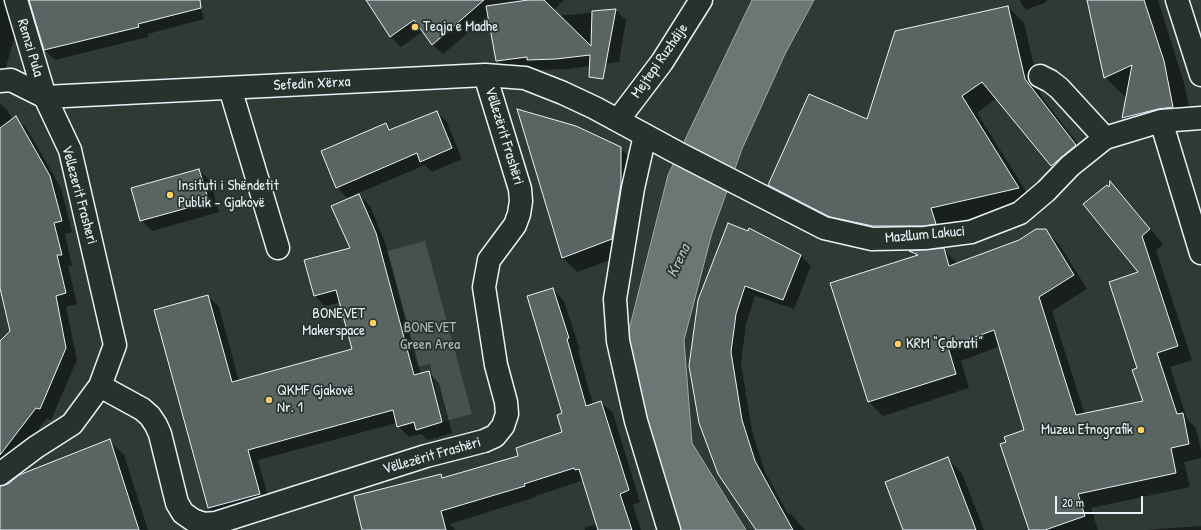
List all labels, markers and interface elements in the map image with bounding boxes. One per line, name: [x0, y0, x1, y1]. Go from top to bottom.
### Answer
street label: Remzi Pula: [13, 17, 47, 79]
place label: Teqja e Madhe: [423, 18, 498, 36]
street label: Mejtepi Ruzhdije: [628, 20, 692, 102]
marker: Teqja e Madhe: [410, 22, 420, 32]
street label: Sefedin Xërxa: [273, 73, 351, 95]
street label: Vëllezërit Frashëri: [481, 85, 527, 187]
street label: Vellezerit Frasheri: [57, 144, 101, 246]
place label: Insituti i Shëndetit Publik - Gjakovë: [178, 177, 279, 212]
marker: Insituti i Shëndetit Publik - Gjakovë: [165, 190, 175, 200]
street label: Mazllum Lakuci: [884, 223, 966, 247]
water label: Krena: [663, 241, 695, 281]
place label: BONEVET Makerspace: [302, 305, 365, 340]
marker: BONEVET Makerspace: [368, 318, 378, 328]
park label: BONEVET Green Area: [400, 319, 460, 354]
place label: KRM “Çabrati”: [906, 335, 983, 353]
marker: KRM “Çabrati”: [893, 339, 903, 349]
place label: QKMF Gjakovë Nr. 1: [277, 382, 354, 417]
marker: QKMF Gjakovë Nr. 1: [264, 395, 274, 405]
place label: Muzeu Etnografik: [1041, 421, 1133, 439]
marker: Muzeu Etnografik: [1136, 425, 1146, 435]
street label: Vëllezërit Frashëri: [381, 433, 483, 479]
scale bar: [1057, 488, 1145, 514]
text: 20 m: [1062, 494, 1084, 511]

